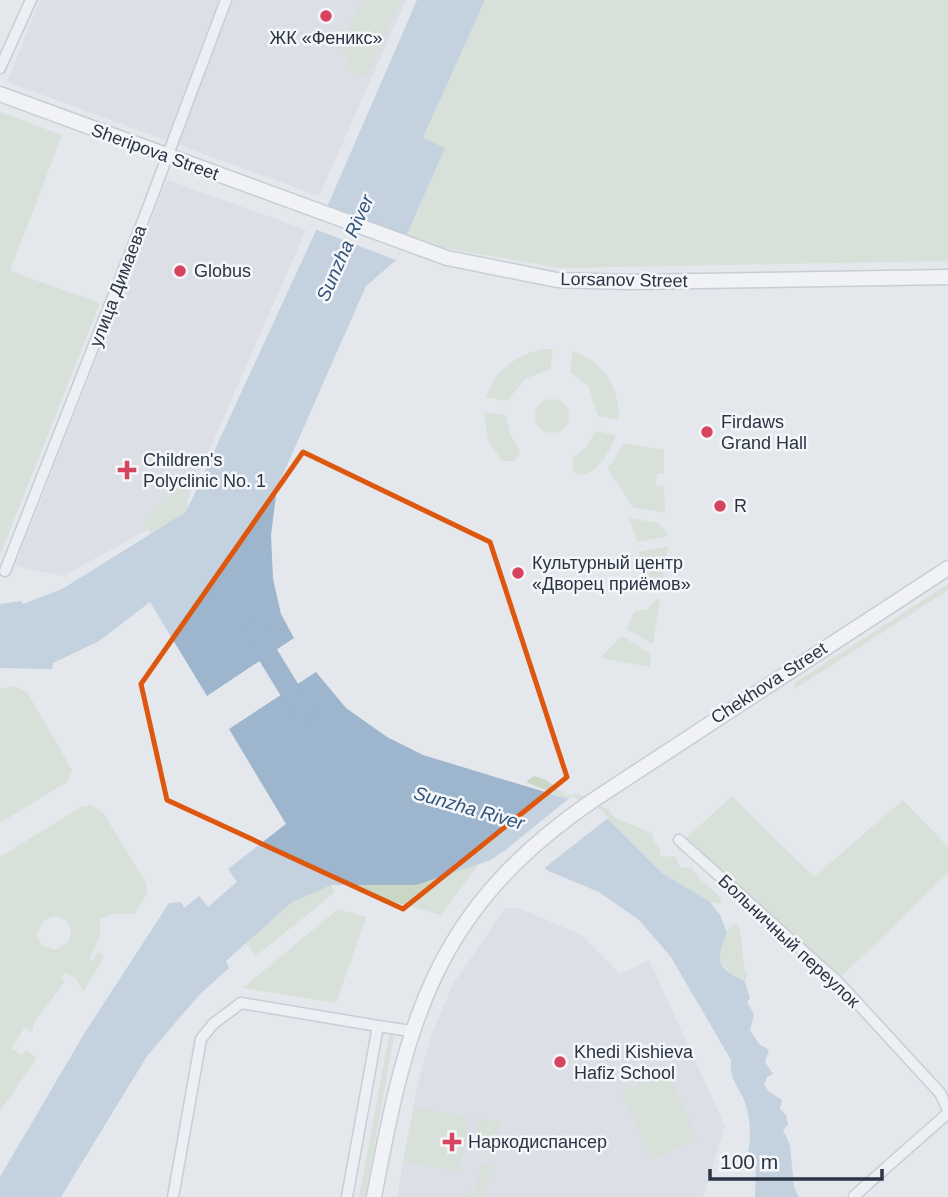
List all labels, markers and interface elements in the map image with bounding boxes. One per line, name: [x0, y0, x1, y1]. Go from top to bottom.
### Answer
marker: ЖК «Феникс»: [318, 8, 334, 24]
place label: ЖК «Феникс»: [270, 28, 382, 48]
street label: Sheripova Street: [89, 120, 221, 184]
water label: Sunzha River: [312, 191, 378, 304]
street label: улица Димаева: [86, 222, 151, 350]
place label: Globus: [194, 261, 251, 281]
marker: Globus: [172, 263, 188, 279]
street label: Lorsanov Street: [560, 269, 688, 291]
place label: Firdaws Grand Hall: [721, 412, 807, 453]
marker: Firdaws Grand Hall: [699, 424, 715, 440]
place label: Children's Polyclinic No. 1: [143, 450, 266, 491]
marker: Children's Polyclinic No. 1: [117, 460, 137, 480]
place label: R: [734, 496, 747, 516]
marker: R: [712, 498, 728, 514]
place label: Культурный центр «Дворец приёмов»: [532, 553, 691, 594]
marker: Культурный центр «Дворец приёмов»: [510, 565, 526, 581]
street label: Chekhova Street: [707, 638, 831, 728]
water label: Sunzha River: [411, 782, 527, 834]
street label: Больничный переулок: [714, 870, 864, 1012]
place label: Khedi Kishieva Hafiz School: [574, 1042, 694, 1083]
marker: Khedi Kishieva Hafiz School: [552, 1054, 568, 1070]
marker: Наркодиспансер: [442, 1132, 462, 1152]
place label: Наркодиспансер: [468, 1132, 607, 1152]
scale bar: [710, 1138, 881, 1182]
text: 100 m: [720, 1150, 778, 1173]

